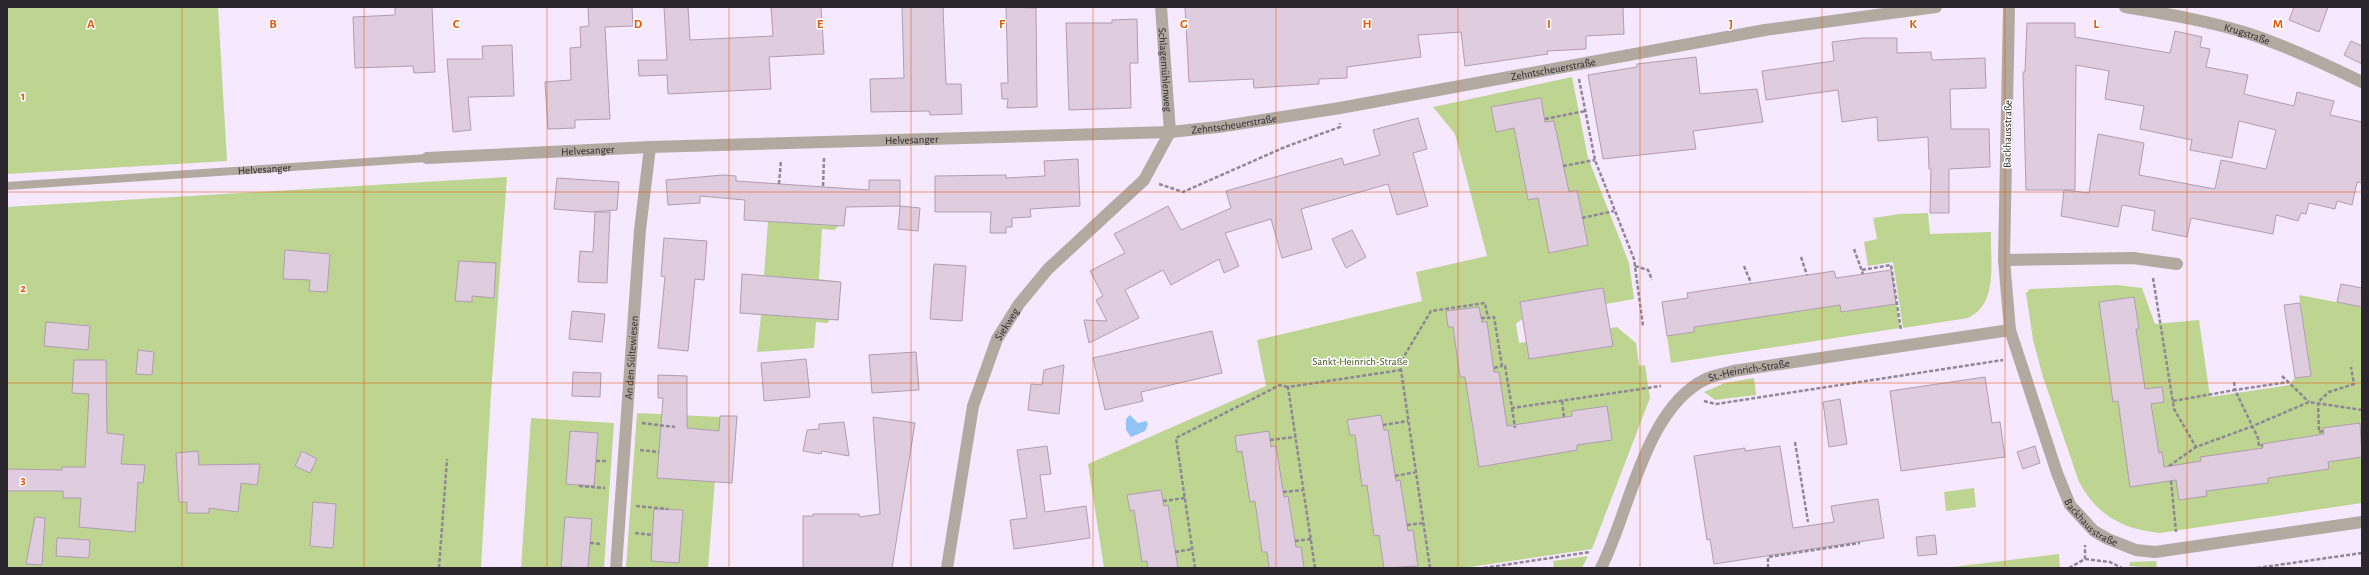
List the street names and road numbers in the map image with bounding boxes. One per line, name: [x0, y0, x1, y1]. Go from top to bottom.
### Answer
street label: Krugstraße: [2223, 22, 2271, 47]
street label: Schlagemühlenweg: [1157, 27, 1174, 113]
street label: Zehntscheuerstraße: [1510, 56, 1597, 83]
street label: Backhausstraße: [2001, 100, 2014, 168]
street label: Zehntscheuerstraße: [1191, 113, 1278, 136]
street label: Helvesanger: [885, 134, 939, 146]
street label: Helvesanger: [561, 144, 615, 157]
street label: Helvesanger: [237, 162, 292, 177]
street label: Siekweg: [993, 306, 1021, 342]
street label: An den Sültewiesen: [623, 315, 640, 400]
street label: St.-Heinrich-Straße: [1707, 358, 1791, 383]
street label: Backhausstraße: [2062, 497, 2119, 548]

